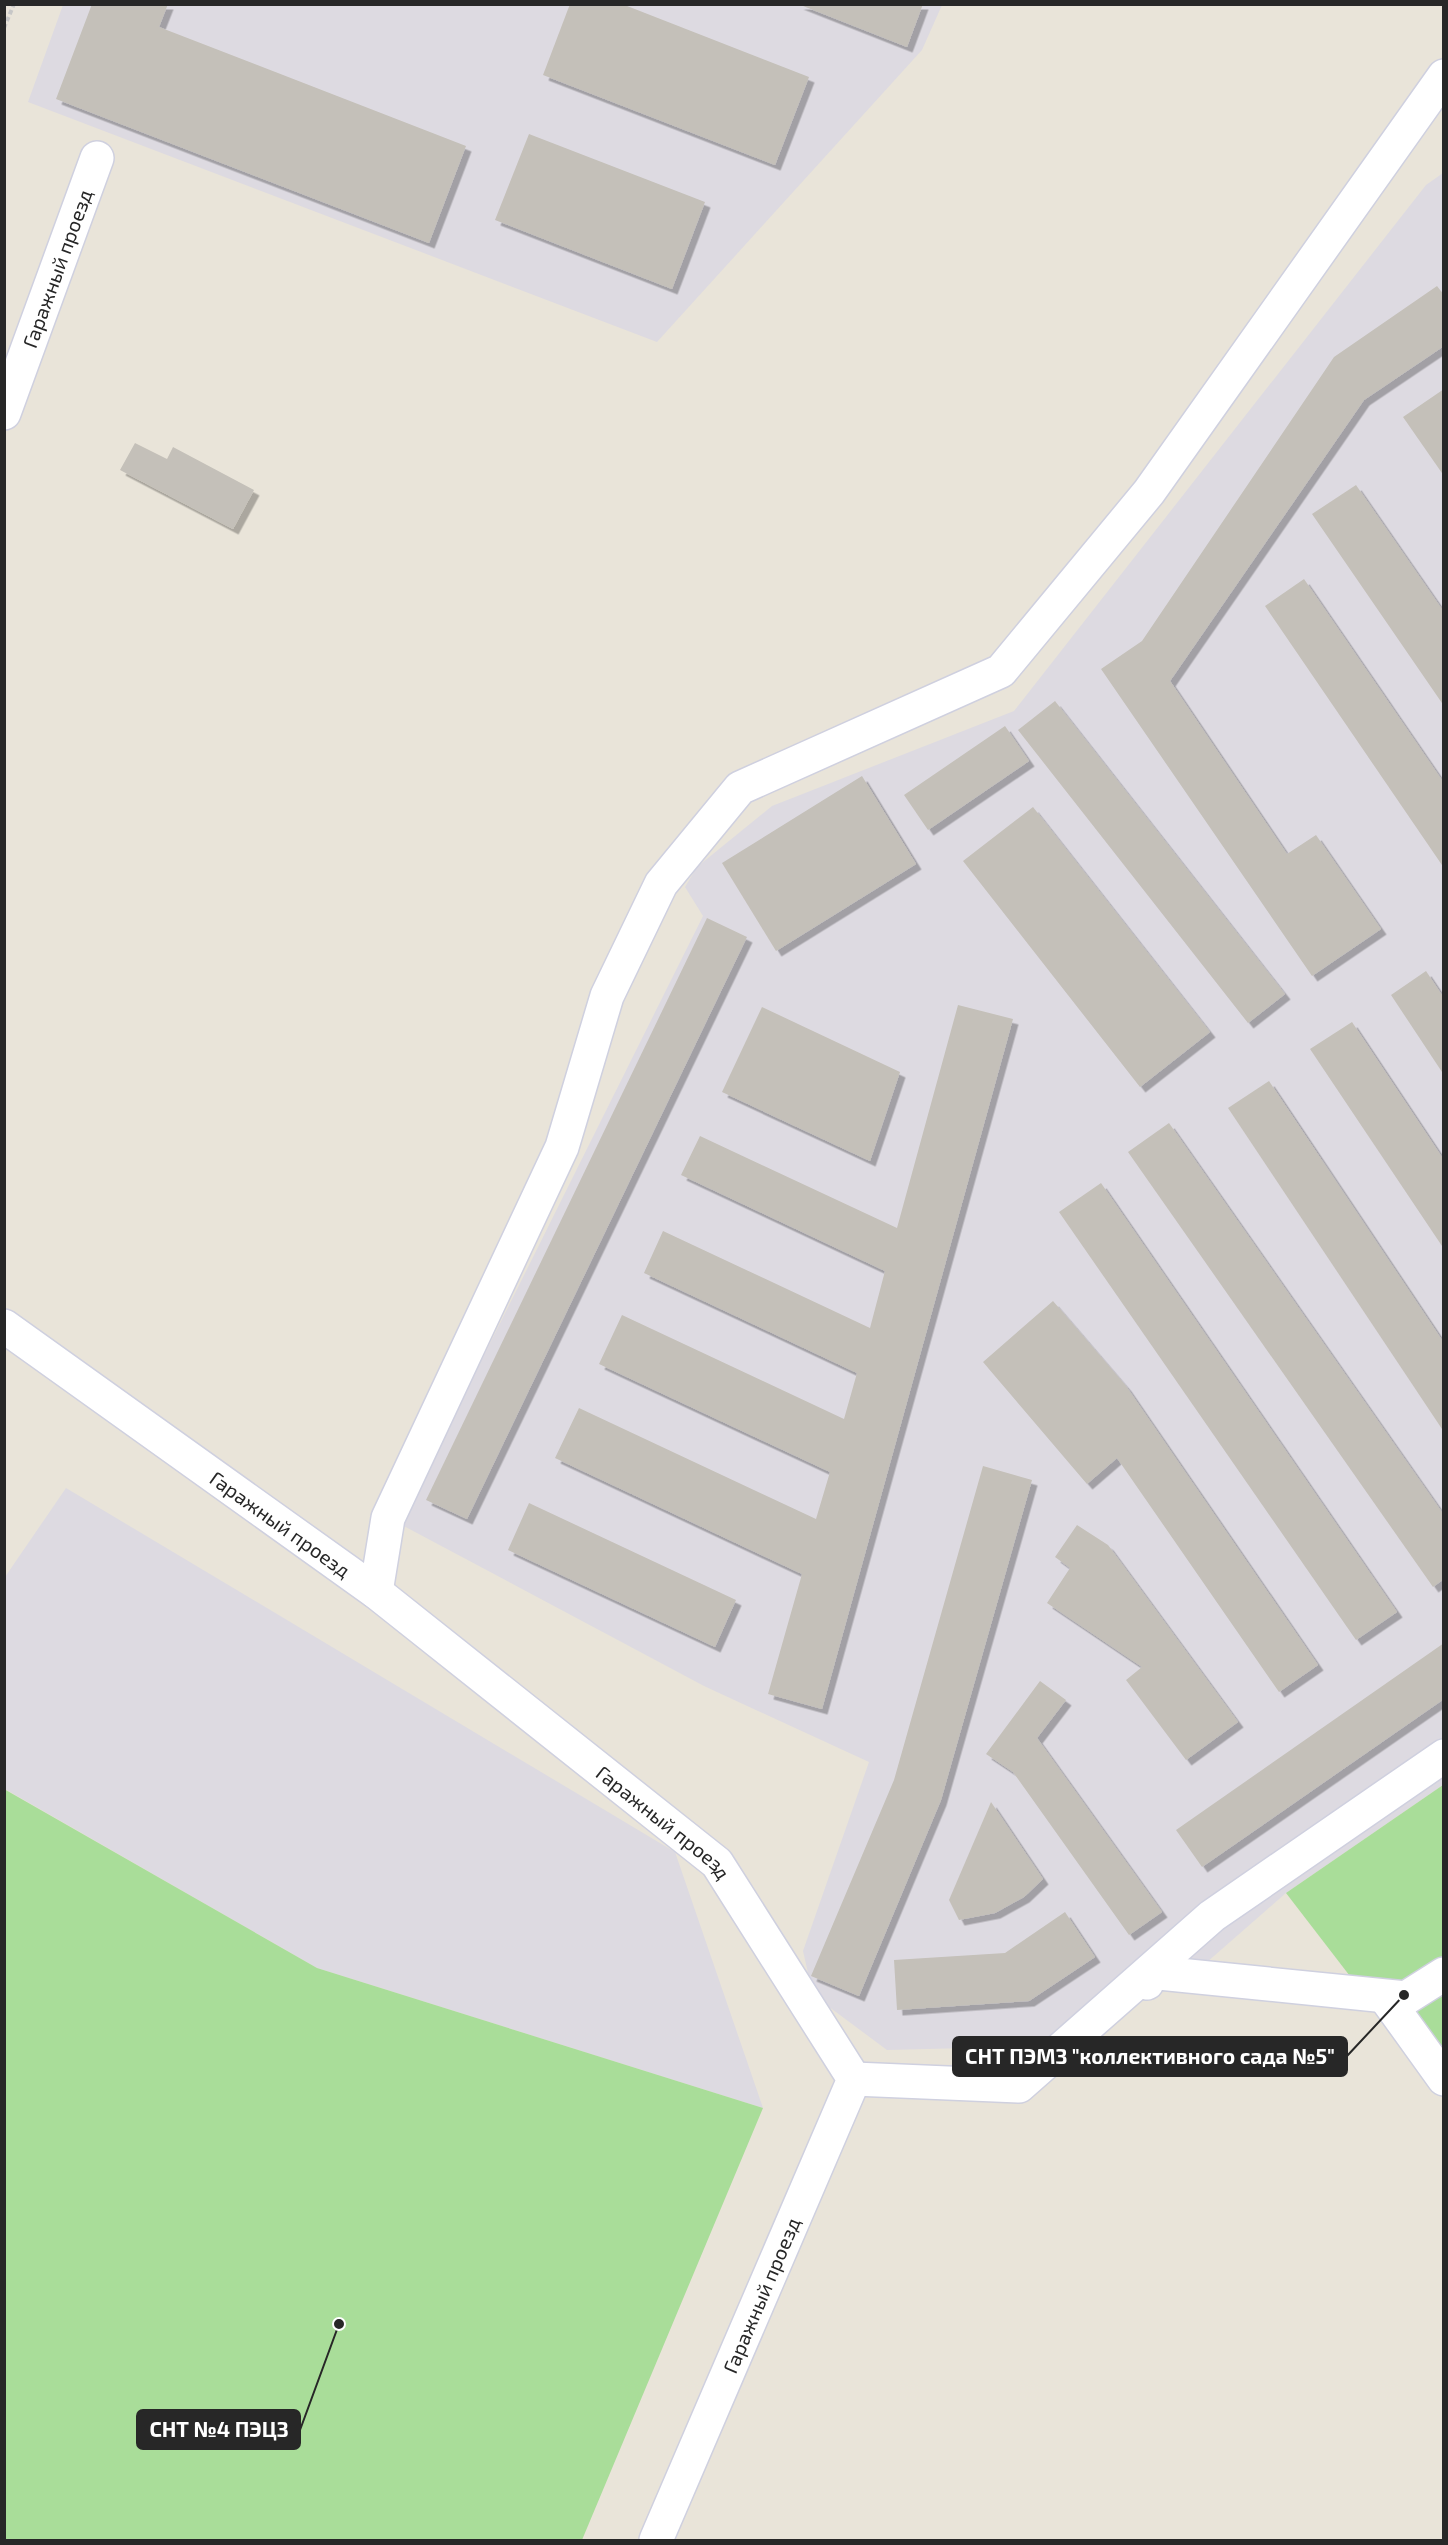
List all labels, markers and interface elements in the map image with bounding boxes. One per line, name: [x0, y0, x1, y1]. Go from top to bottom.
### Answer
street label: Гаражный проезд: [17, 186, 97, 351]
street label: Гаражный проезд: [206, 1465, 355, 1582]
street label: Гаражный проезд: [592, 1760, 736, 1883]
callout: СНТ ПЭМЗ "коллективного сада №5": [953, 2037, 1347, 2076]
text: СНТ ПЭМЗ "коллективного сада №5": [965, 2043, 1335, 2068]
street label: Гаражный проезд: [717, 2214, 805, 2376]
callout: СНТ №4 ПЭЦЗ: [137, 2410, 300, 2449]
text: СНТ №4 ПЭЦЗ: [149, 2416, 289, 2441]

